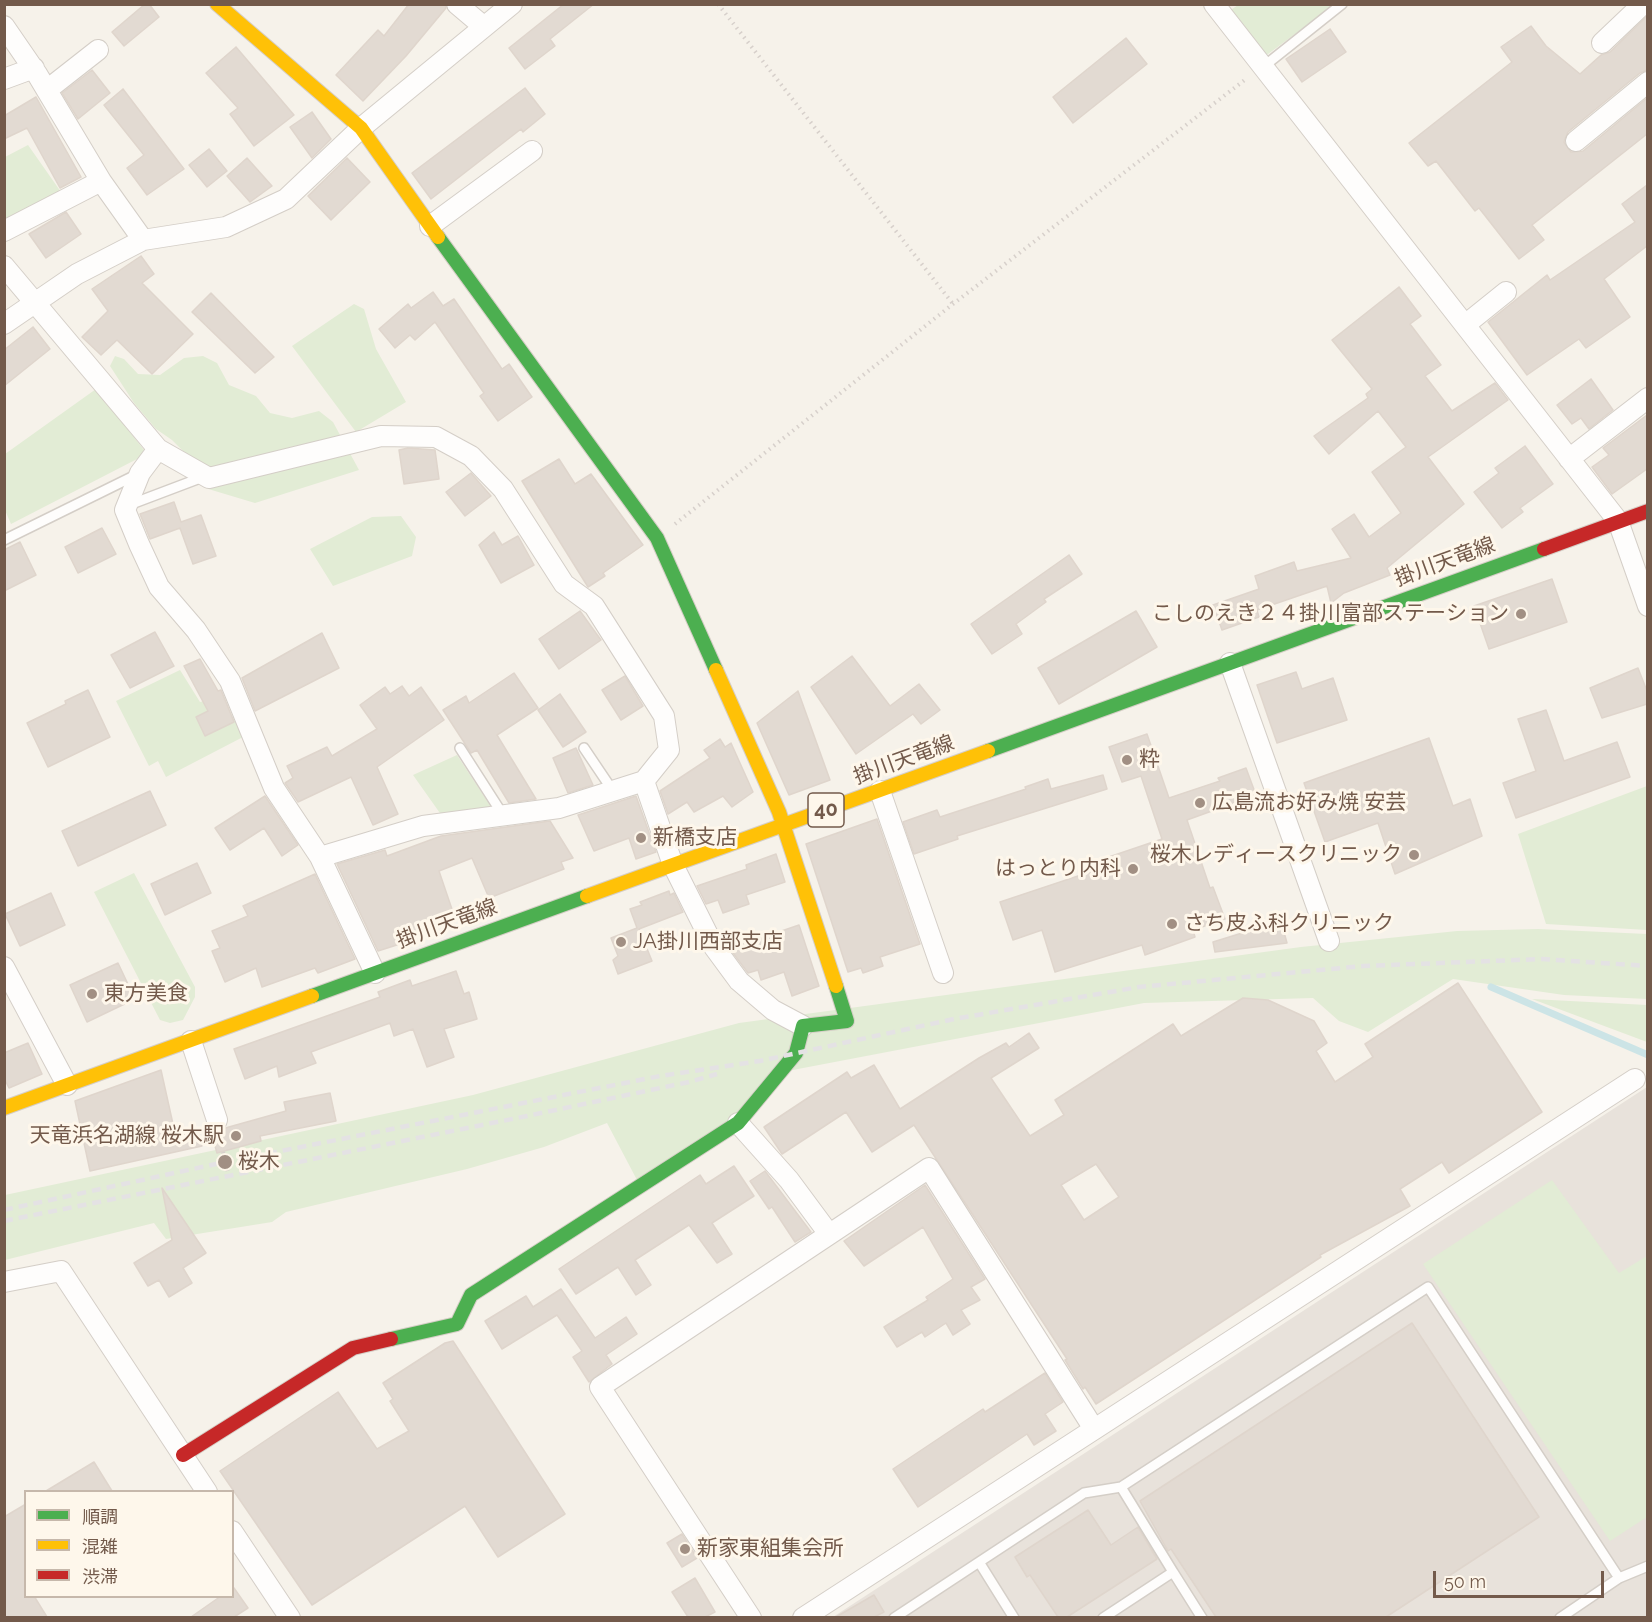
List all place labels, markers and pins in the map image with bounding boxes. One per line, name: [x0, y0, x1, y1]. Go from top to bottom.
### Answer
place label: こしのえき２４掛川富部ステーション: [1152, 601, 1509, 627]
marker: こしのえき２４掛川富部ステーション: [1514, 607, 1528, 621]
place label: 粋: [1139, 747, 1160, 773]
marker: 粋: [1120, 753, 1134, 767]
place label: 広島流お好み焼 安芸: [1212, 790, 1406, 816]
marker: 広島流お好み焼 安芸: [1193, 796, 1207, 810]
place label: 新橋支店: [653, 825, 737, 851]
marker: 新橋支店: [634, 831, 648, 845]
place label: 桜木レディースクリニック: [1150, 842, 1402, 868]
marker: 桜木レディースクリニック: [1407, 848, 1421, 862]
place label: はっとり内科: [995, 856, 1121, 882]
marker: はっとり内科: [1126, 862, 1140, 876]
place label: さち皮ふ科クリニック: [1184, 911, 1394, 937]
marker: さち皮ふ科クリニック: [1165, 917, 1179, 931]
place label: JA掛川西部支店: [633, 929, 783, 955]
marker: JA掛川西部支店: [614, 935, 628, 949]
place label: 東方美食: [104, 981, 188, 1007]
marker: 東方美食: [85, 987, 99, 1001]
place label: 天竜浜名湖線 桜木駅: [30, 1123, 224, 1149]
marker: 天竜浜名湖線 桜木駅: [229, 1129, 243, 1143]
place label: 桜木: [238, 1149, 280, 1175]
marker: 桜木: [216, 1153, 234, 1171]
place label: 新家東組集会所: [697, 1536, 844, 1562]
marker: 新家東組集会所: [678, 1542, 692, 1556]

